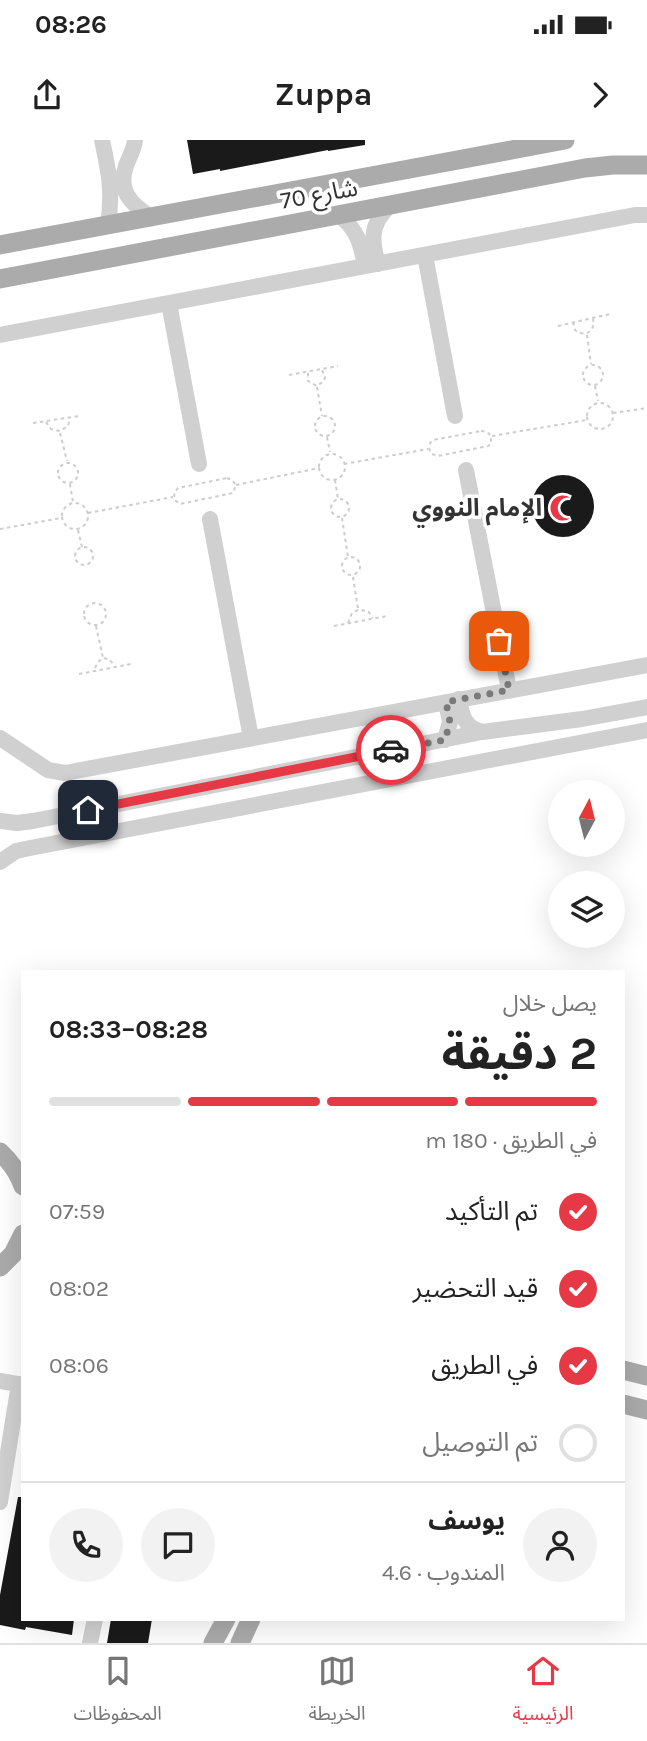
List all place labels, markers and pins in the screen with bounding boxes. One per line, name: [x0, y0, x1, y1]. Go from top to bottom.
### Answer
mosque icon: الإمام النووي: [548, 493, 578, 523]
place label: الإمام النووي: [412, 494, 542, 528]
pin: [469, 611, 529, 671]
pin: [58, 780, 118, 840]

